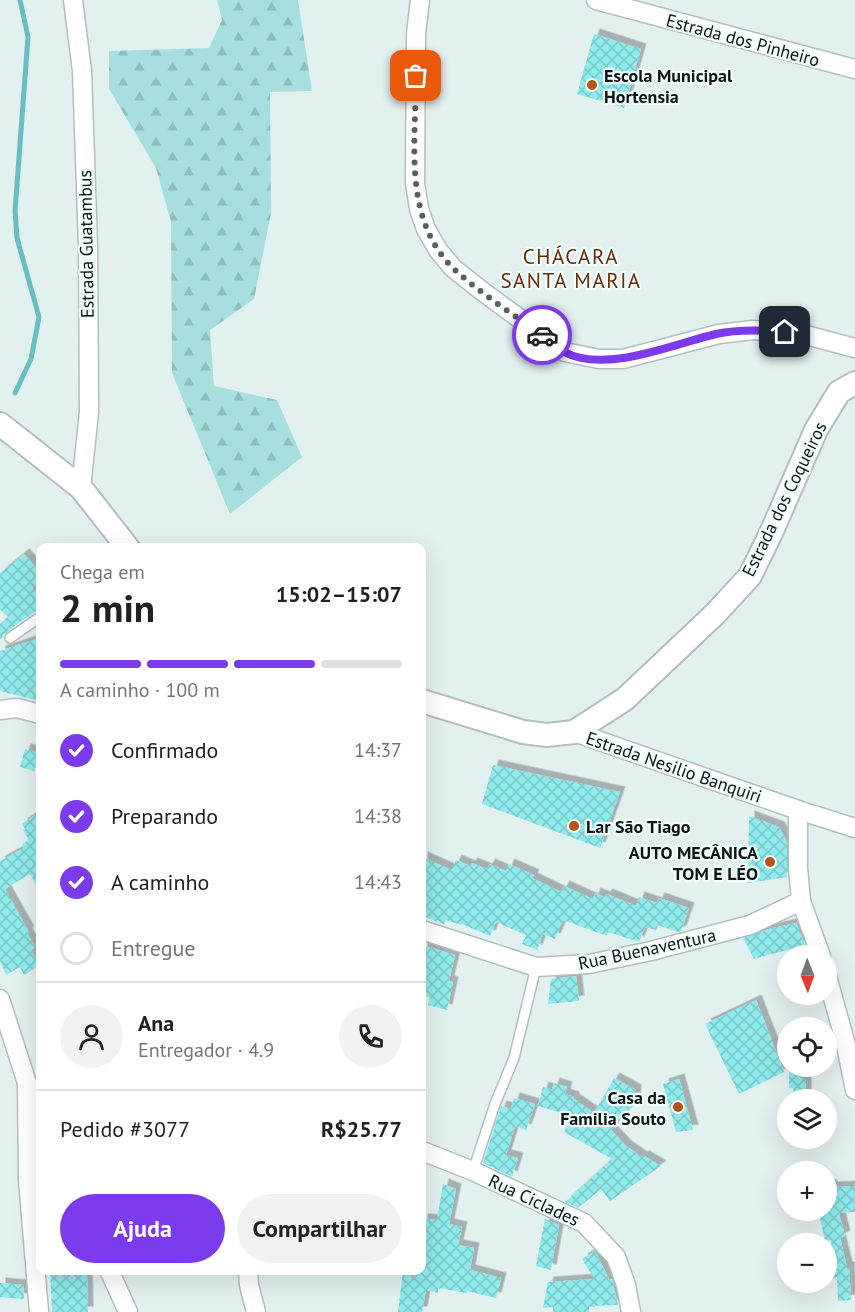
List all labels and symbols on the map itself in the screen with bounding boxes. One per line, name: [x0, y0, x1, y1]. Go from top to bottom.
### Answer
street label: Estrada dos Pinheiro: [664, 8, 822, 72]
pin: [390, 50, 441, 101]
place label: Escola Municipal Hortensia: [604, 64, 733, 108]
marker: Escola Municipal Hortensia: [585, 78, 599, 92]
street label: Estrada Guatambus: [73, 170, 99, 318]
district label: CHÁCARA SANTA MARIA: [500, 243, 642, 294]
courier: [512, 305, 572, 365]
pin: [759, 306, 810, 357]
street label: Estrada dos Coqueiros: [737, 418, 831, 580]
street label: Estrada Nesilio Banquiri: [583, 726, 765, 808]
place label: Lar São Tiago: [586, 815, 691, 838]
marker: Lar São Tiago: [567, 819, 581, 833]
place label: AUTO MECÂNICA TOM E LÉO: [629, 841, 758, 885]
marker: AUTO MECÂNICA TOM E LÉO: [763, 855, 777, 869]
street label: Rua Buenaventura: [576, 923, 718, 975]
north arrow: [777, 945, 837, 1005]
place label: Casa da Familia Souto: [560, 1086, 666, 1130]
marker: Casa da Familia Souto: [671, 1100, 685, 1114]
street label: Rua Ciclades: [485, 1169, 583, 1231]

